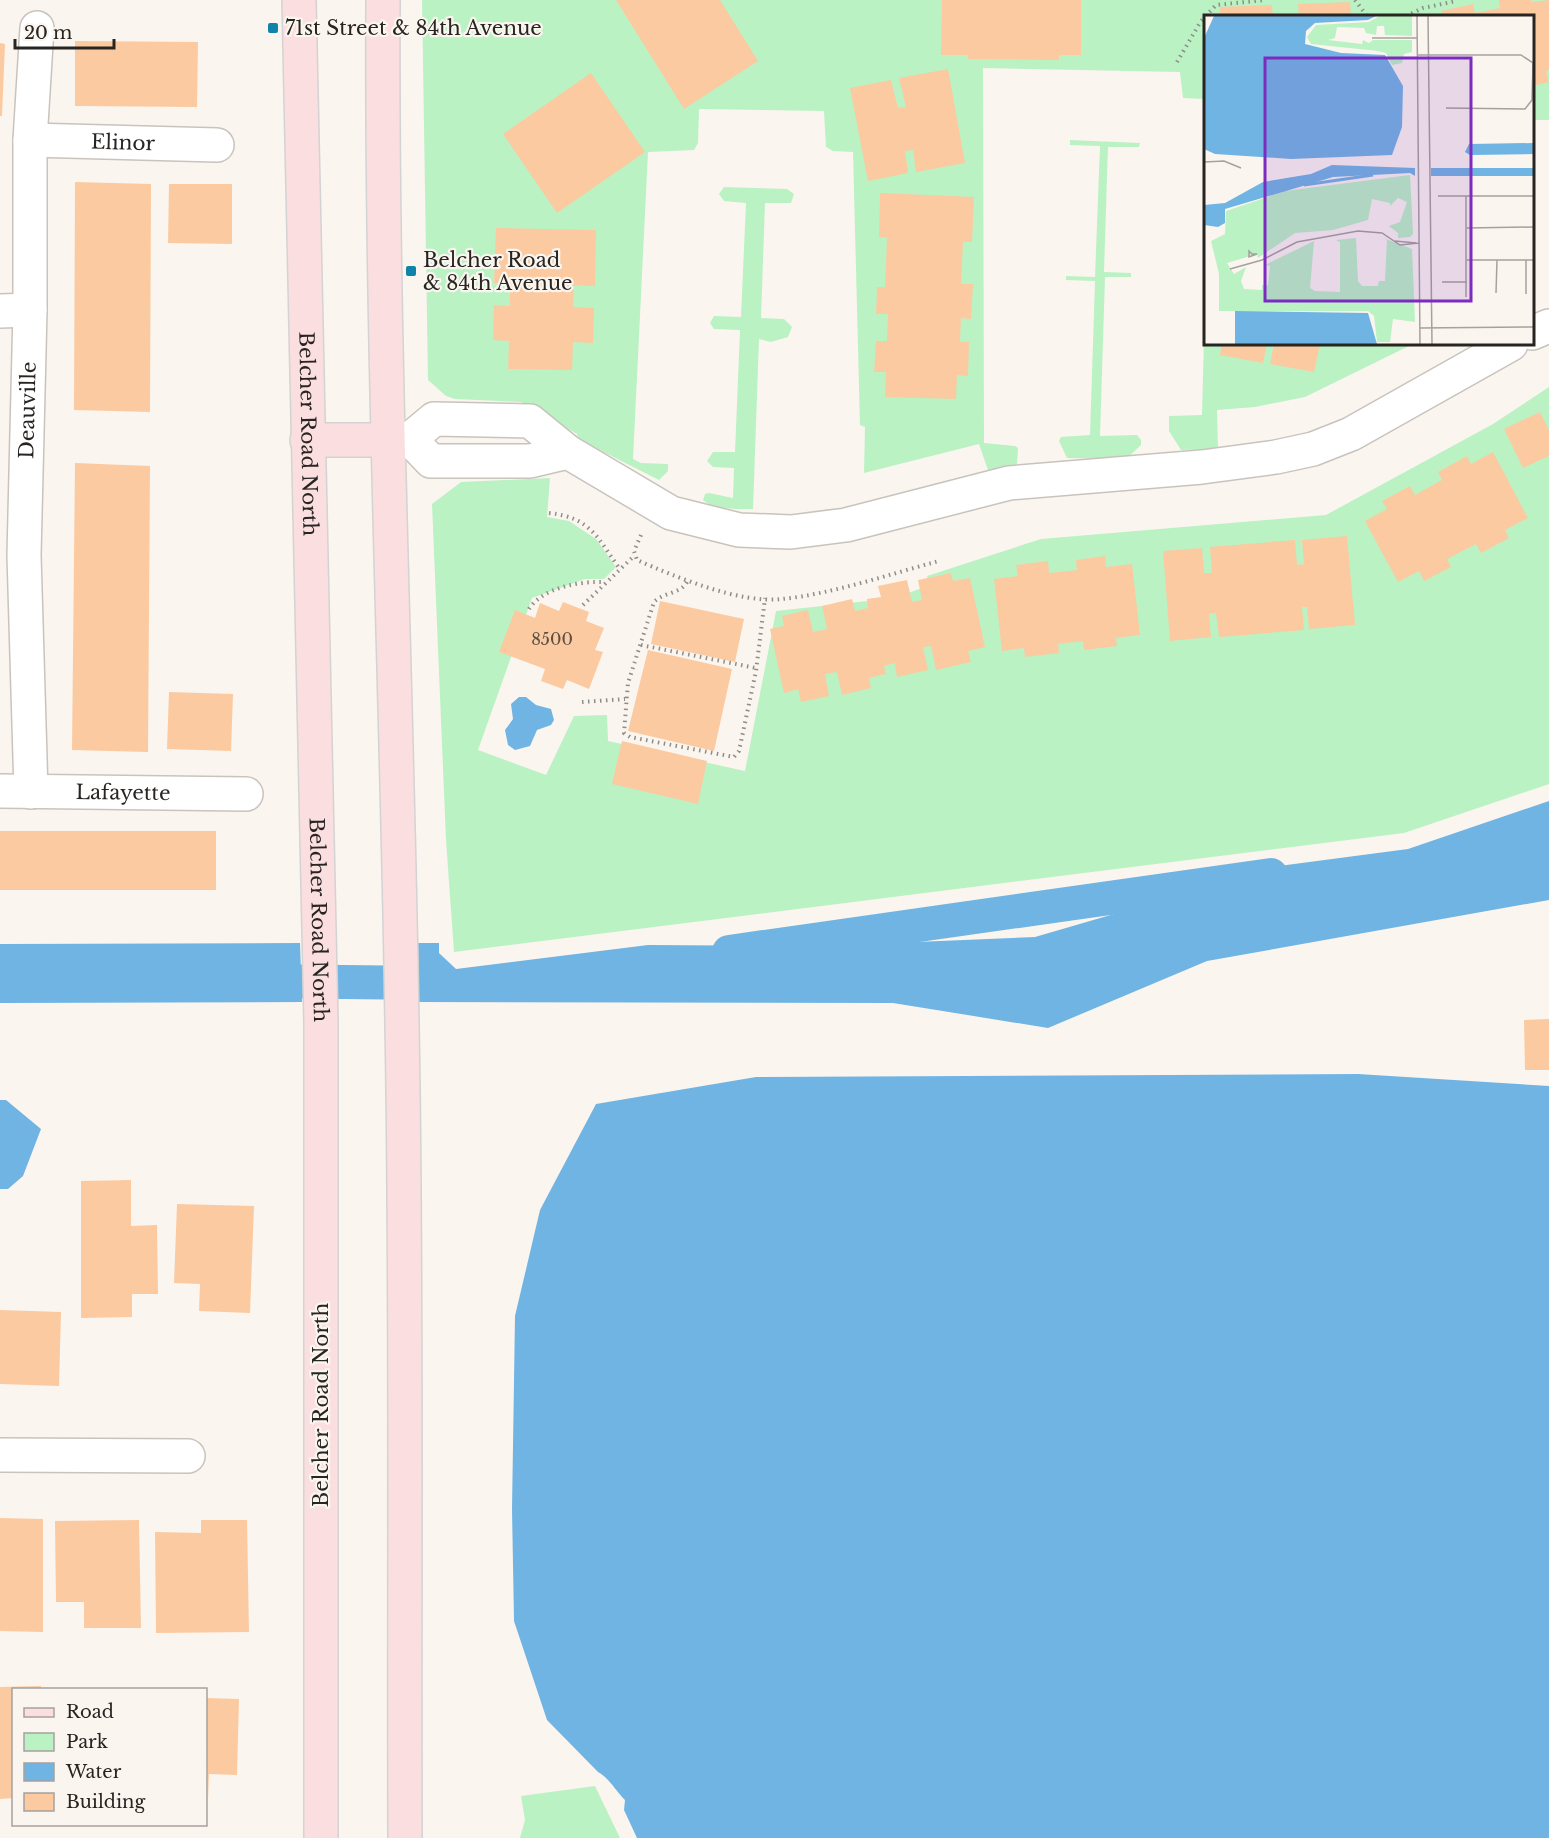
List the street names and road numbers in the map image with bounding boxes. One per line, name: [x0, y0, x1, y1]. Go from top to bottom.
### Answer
street label: Elinor: [91, 130, 156, 155]
street label: Belcher Road North: [294, 331, 323, 537]
street label: Deauville: [14, 361, 41, 459]
street label: Lafayette: [75, 780, 171, 805]
street label: Belcher Road North: [305, 817, 333, 1022]
street label: Belcher Road North: [309, 1303, 333, 1507]

